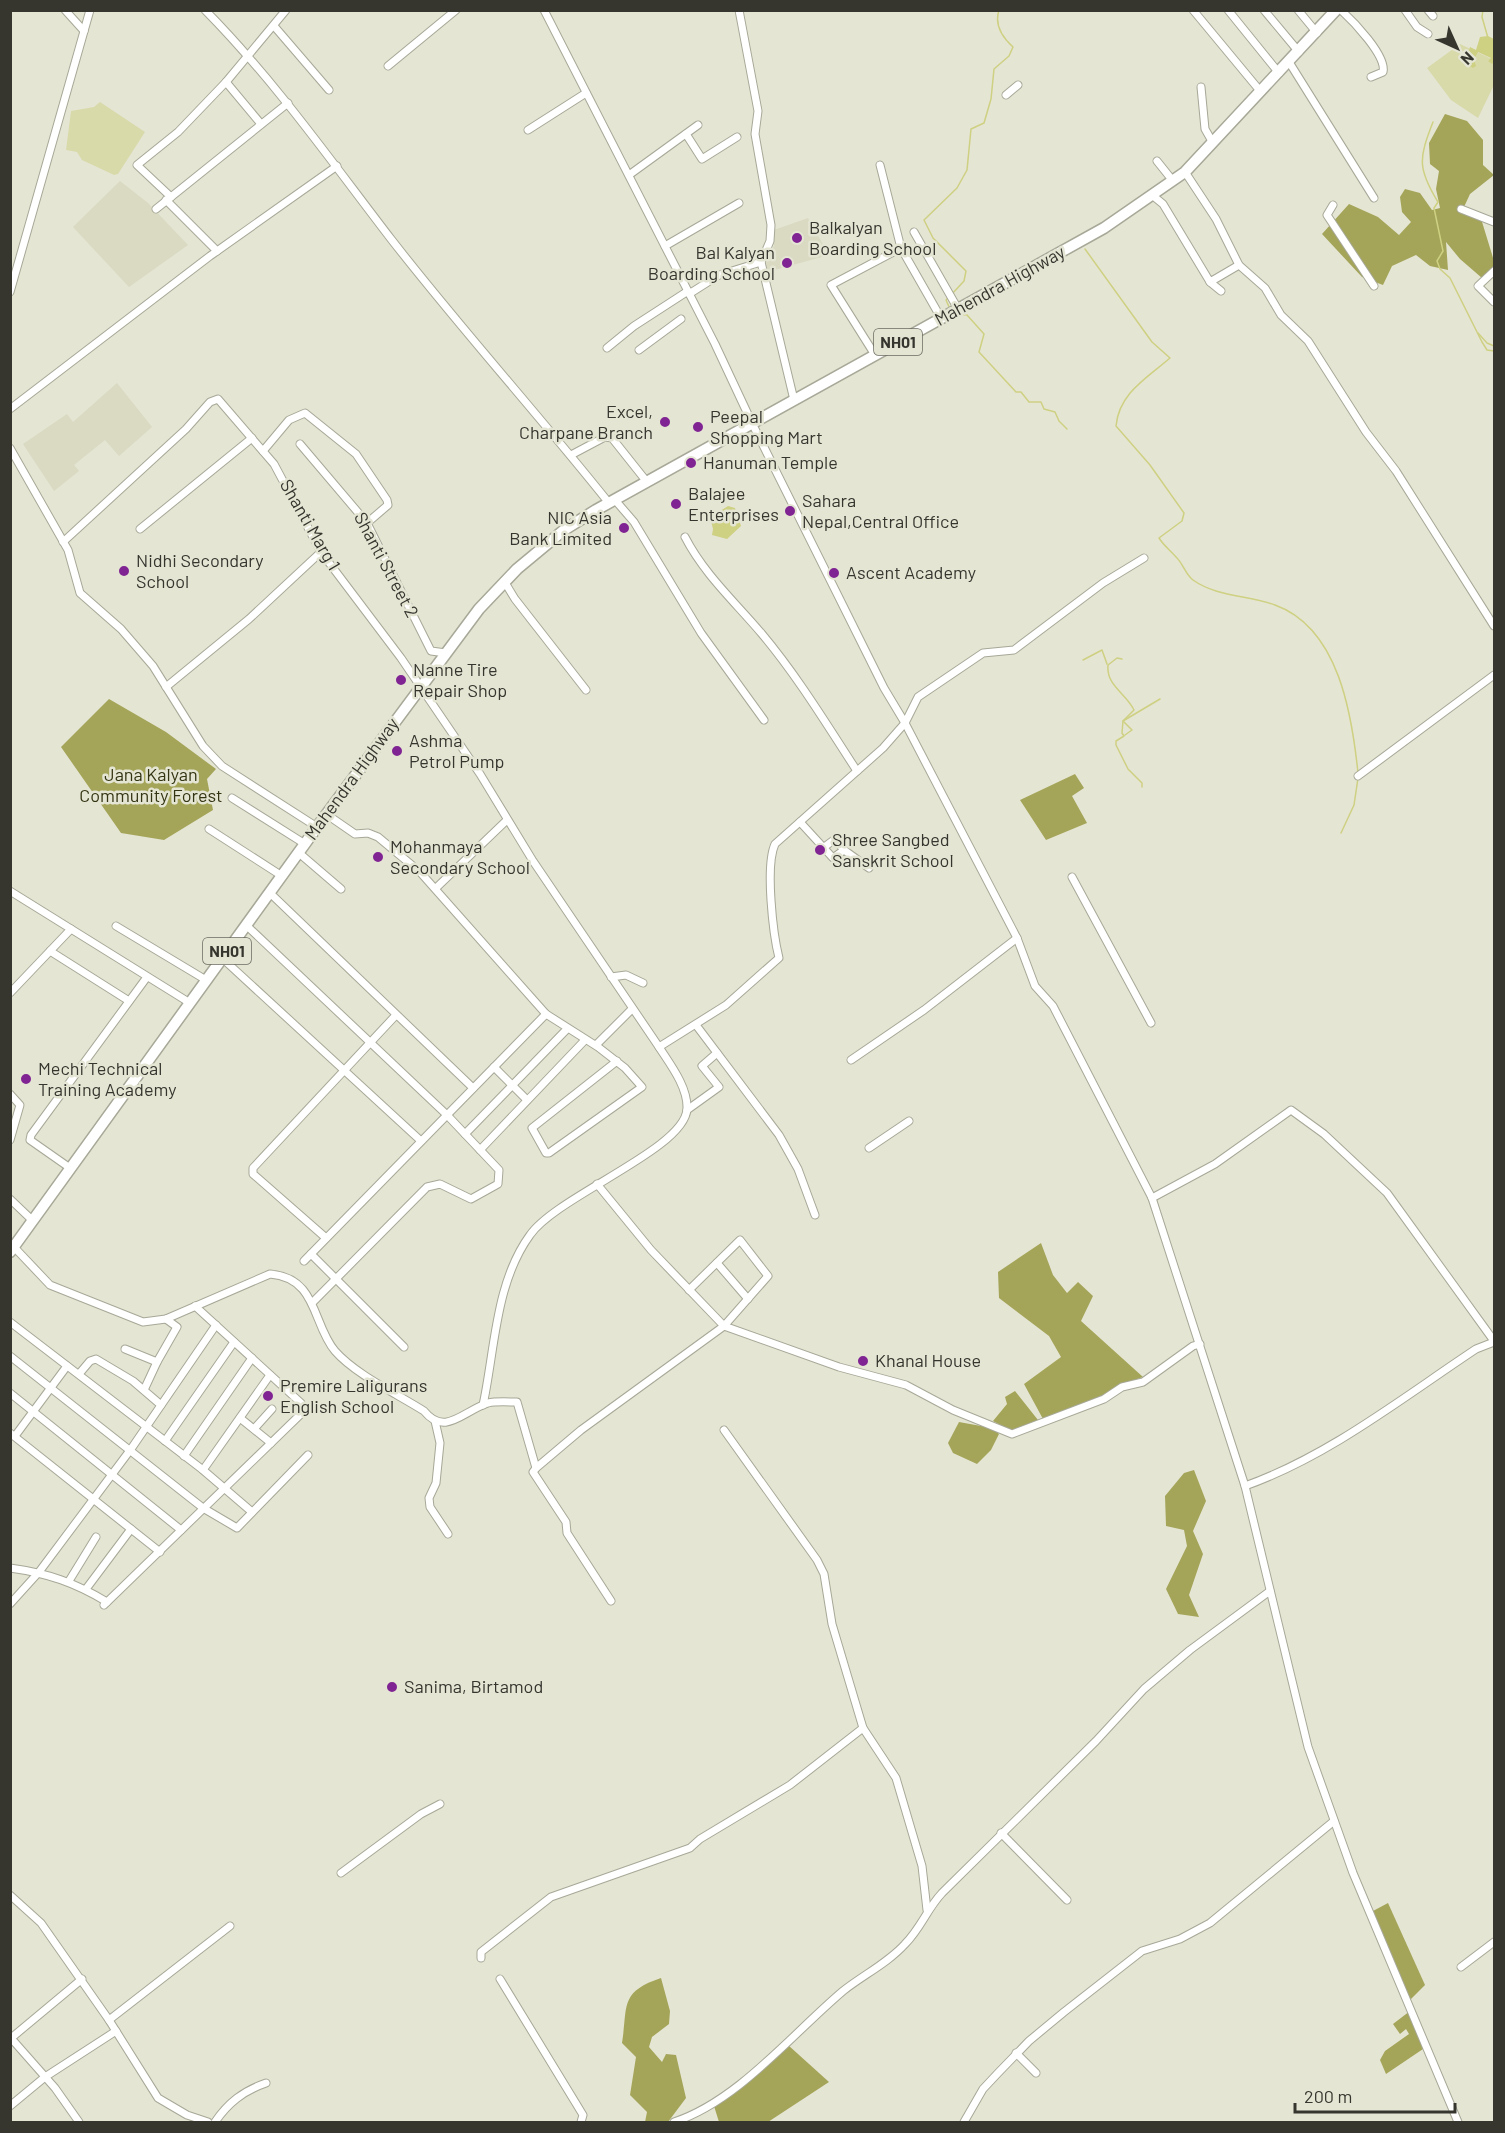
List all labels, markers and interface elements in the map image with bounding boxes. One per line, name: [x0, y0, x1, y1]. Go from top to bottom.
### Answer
north arrow: [1427, 18, 1487, 78]
text: N: [1457, 48, 1478, 69]
place label: Balkalyan Boarding School: [809, 216, 936, 259]
marker: Balkalyan Boarding School: [790, 231, 804, 245]
street label: Mahendra Highway: [930, 240, 1069, 330]
place label: Bal Kalyan Boarding School: [648, 241, 775, 284]
marker: Bal Kalyan Boarding School: [780, 256, 794, 270]
road number: NH01: [874, 329, 922, 355]
place label: Excel, Charpane Branch: [519, 400, 653, 443]
place label: Peepal Shopping Mart: [710, 405, 823, 448]
marker: Excel, Charpane Branch: [658, 415, 672, 429]
marker: Peepal Shopping Mart: [691, 420, 705, 434]
place label: Hanuman Temple: [703, 451, 838, 473]
marker: Hanuman Temple: [684, 456, 698, 470]
street label: Shanti Marg 1: [276, 475, 346, 574]
place label: Balajee Enterprises: [688, 482, 779, 525]
place label: Sahara Nepal,Central Office: [802, 489, 959, 532]
marker: Balajee Enterprises: [669, 497, 683, 511]
marker: Sahara Nepal,Central Office: [783, 504, 797, 518]
place label: NIC Asia Bank Limited: [509, 506, 612, 549]
street label: Shanti Street 2: [350, 508, 424, 621]
marker: NIC Asia Bank Limited: [617, 521, 631, 535]
place label: Nidhi Secondary School: [136, 549, 264, 592]
place label: Ascent Academy: [846, 561, 976, 583]
marker: Nidhi Secondary School: [117, 564, 131, 578]
marker: Ascent Academy: [827, 566, 841, 580]
place label: Nanne Tire Repair Shop: [413, 658, 507, 701]
marker: Nanne Tire Repair Shop: [394, 673, 408, 687]
street label: Mahendra Highway: [299, 713, 403, 844]
place label: Ashma Petrol Pump: [409, 729, 505, 772]
marker: Ashma Petrol Pump: [390, 744, 404, 758]
park label: Jana Kalyan Community Forest: [79, 763, 223, 806]
place label: Shree Sangbed Sanskrit School: [832, 828, 954, 871]
place label: Mohanmaya Secondary School: [390, 835, 530, 878]
marker: Shree Sangbed Sanskrit School: [813, 843, 827, 857]
marker: Mohanmaya Secondary School: [371, 850, 385, 864]
road number: NH01: [203, 938, 251, 964]
place label: Mechi Technical Training Academy: [38, 1057, 177, 1100]
marker: Mechi Technical Training Academy: [19, 1072, 33, 1086]
place label: Khanal House: [875, 1349, 981, 1371]
marker: Khanal House: [856, 1354, 870, 1368]
place label: Premire Laligurans English School: [280, 1374, 427, 1417]
marker: Premire Laligurans English School: [261, 1389, 275, 1403]
place label: Sanima, Birtamod: [404, 1675, 543, 1697]
marker: Sanima, Birtamod: [385, 1680, 399, 1694]
scale bar: [1295, 2076, 1456, 2114]
text: 200 m: [1304, 2085, 1352, 2107]

